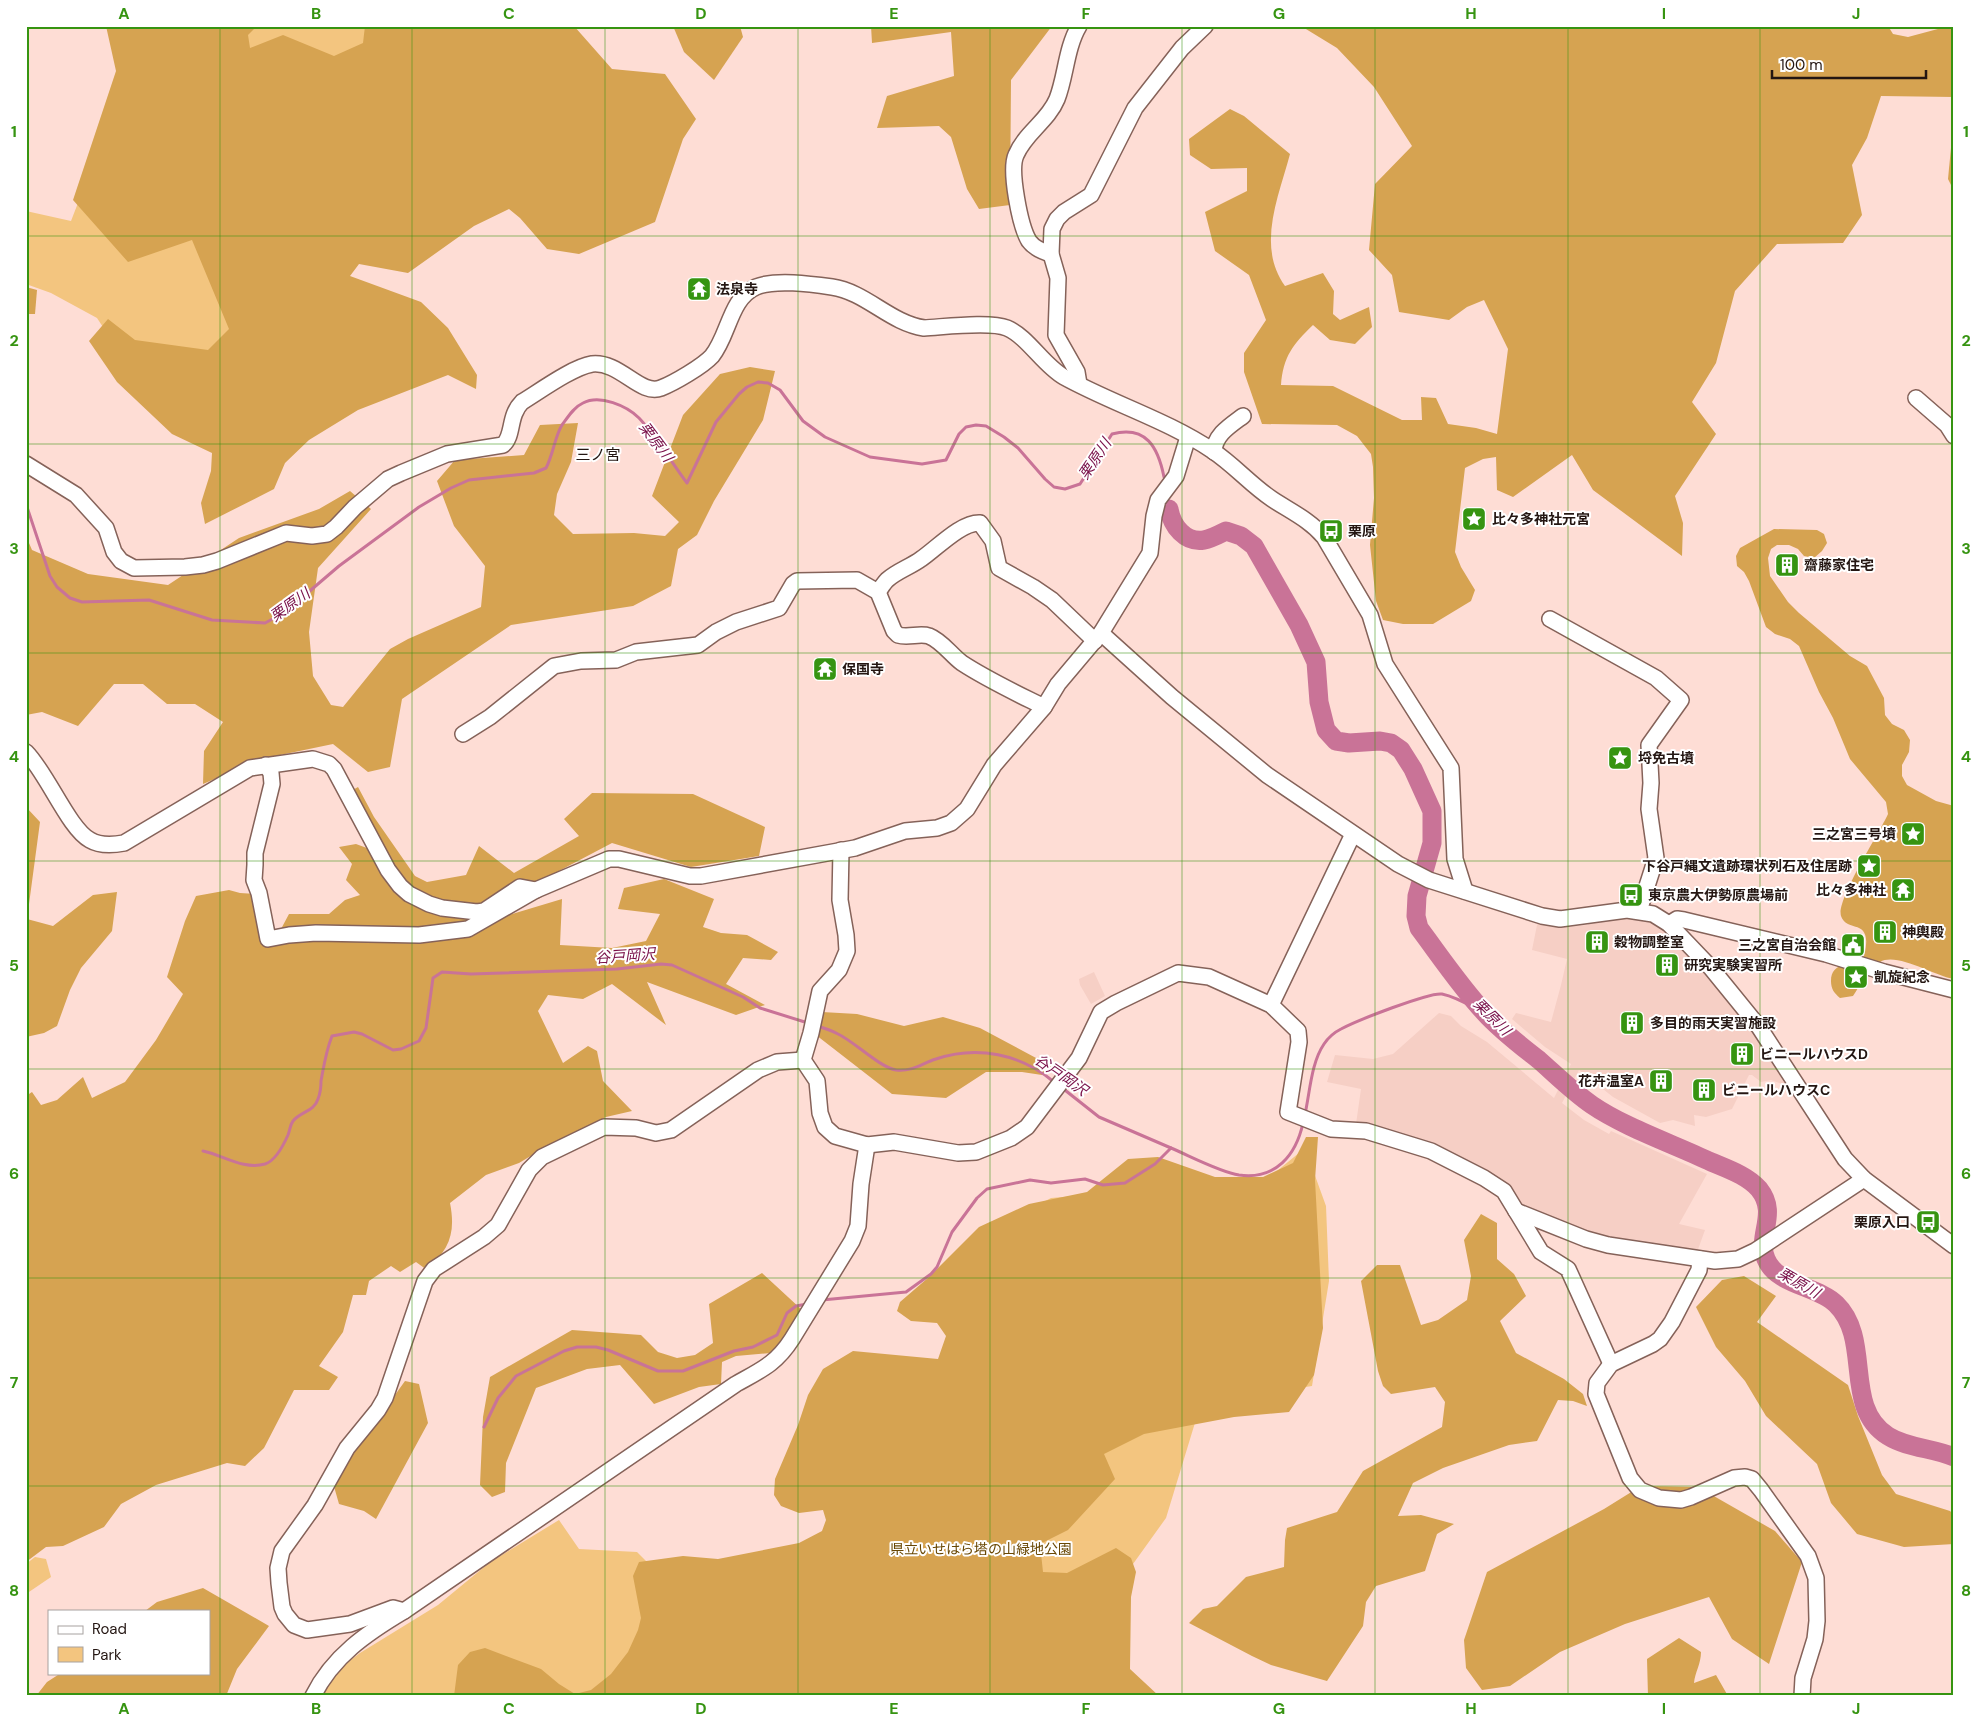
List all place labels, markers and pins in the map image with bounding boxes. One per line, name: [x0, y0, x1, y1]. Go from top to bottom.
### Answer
temple icon: 法泉寺: [686, 276, 712, 302]
place label: 法泉寺: [716, 280, 758, 298]
place icon: 比々多神社元宮: [1461, 506, 1487, 532]
place label: 比々多神社元宮: [1492, 510, 1590, 528]
bus stop icon: 栗原: [1318, 518, 1344, 544]
place label: 栗原: [1348, 522, 1376, 540]
building icon: 齋藤家住宅: [1774, 552, 1800, 578]
place label: 齋藤家住宅: [1804, 556, 1874, 574]
temple icon: 保国寺: [812, 656, 838, 682]
place label: 保国寺: [842, 660, 884, 678]
place icon: 埒免古墳: [1607, 745, 1633, 771]
place label: 埒免古墳: [1638, 749, 1694, 767]
place icon: 三之宮三号墳: [1900, 821, 1926, 847]
place label: 三之宮三号墳: [1812, 825, 1896, 843]
place icon: 下谷戸縄文遺跡環状列石及住居跡: [1856, 853, 1882, 879]
place label: 下谷戸縄文遺跡環状列石及住居跡: [1642, 857, 1852, 875]
temple icon: 比々多神社: [1890, 877, 1916, 903]
place label: 比々多神社: [1816, 881, 1886, 899]
bus stop icon: 東京農大伊勢原農場前: [1618, 882, 1644, 908]
place label: 東京農大伊勢原農場前: [1648, 886, 1788, 904]
building icon: 神輿殿: [1872, 919, 1898, 945]
place label: 神輿殿: [1902, 923, 1944, 941]
building icon: 穀物調整室: [1584, 929, 1610, 955]
public building icon: 三之宮自治会館: [1840, 932, 1866, 958]
place label: 穀物調整室: [1614, 933, 1684, 951]
place label: 三之宮自治会館: [1738, 936, 1836, 954]
building icon: 研究実験実習所: [1654, 952, 1680, 978]
place label: 研究実験実習所: [1684, 956, 1782, 974]
place icon: 凱旋紀念: [1843, 964, 1869, 990]
place label: 凱旋紀念: [1874, 968, 1930, 986]
building icon: 多目的雨天実習施設: [1619, 1010, 1645, 1036]
place label: 多目的雨天実習施設: [1650, 1014, 1776, 1032]
building icon: ビニールハウスD: [1729, 1041, 1755, 1067]
place label: ビニールハウスD: [1760, 1045, 1868, 1063]
building icon: 花卉温室A: [1648, 1068, 1674, 1094]
place label: 花卉温室A: [1578, 1072, 1644, 1090]
building icon: ビニールハウスC: [1691, 1077, 1717, 1103]
place label: ビニールハウスC: [1722, 1081, 1830, 1099]
bus stop icon: 栗原入口: [1915, 1209, 1941, 1235]
place label: 栗原入口: [1854, 1213, 1910, 1231]

